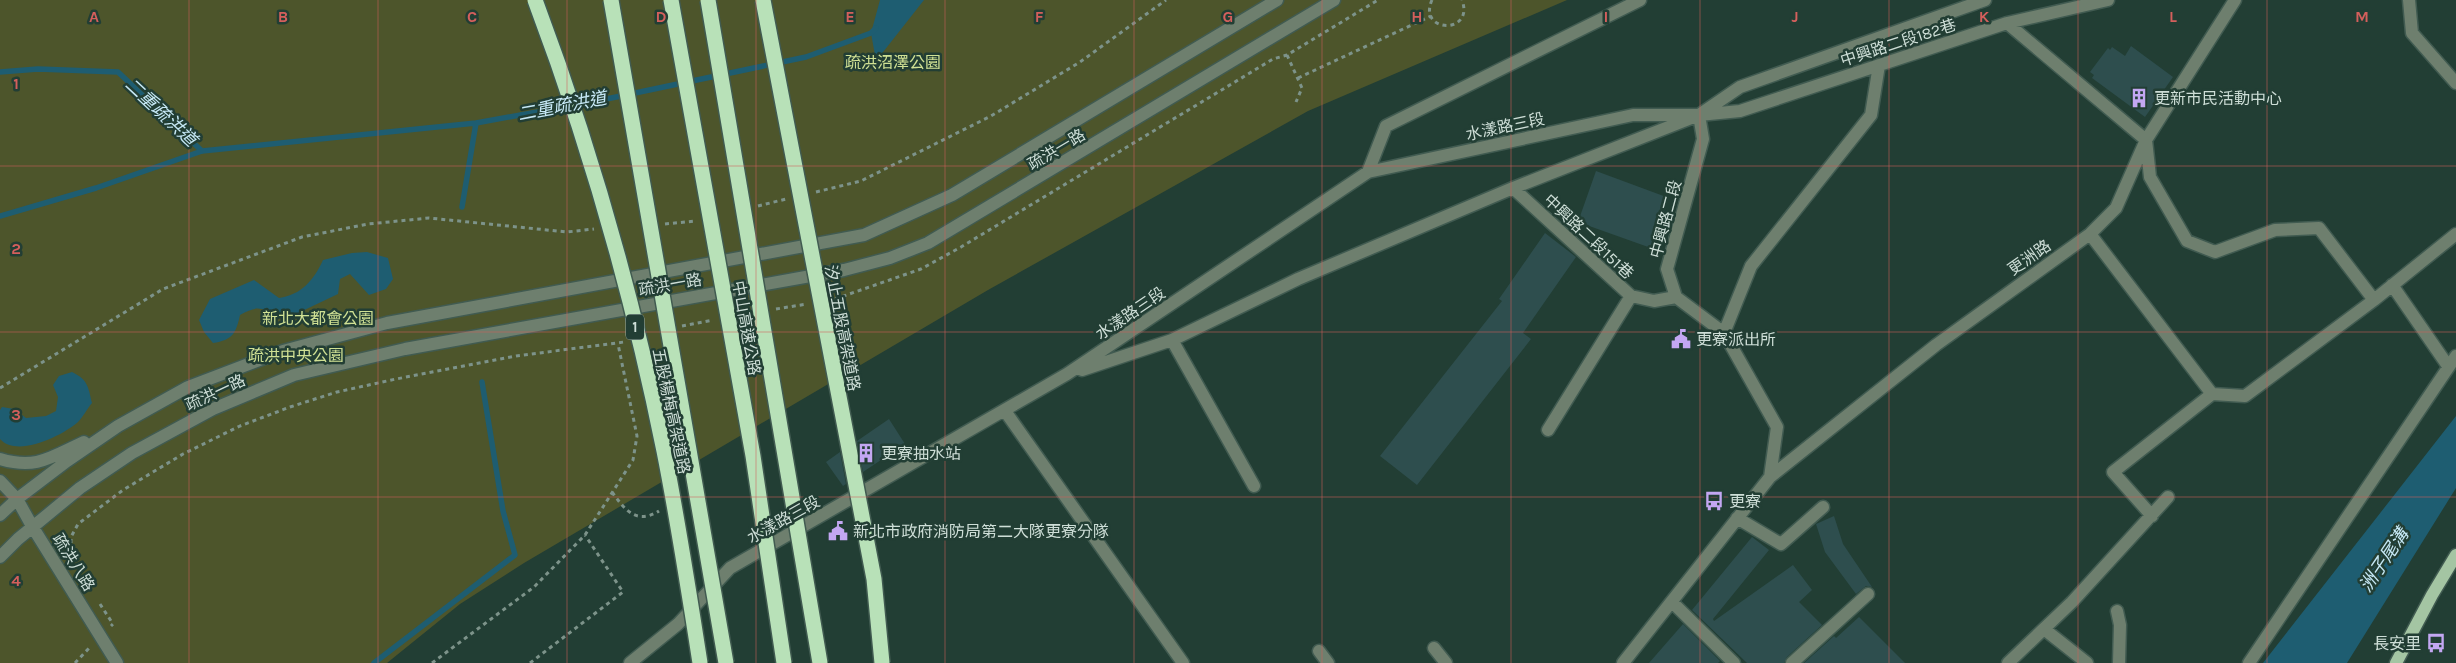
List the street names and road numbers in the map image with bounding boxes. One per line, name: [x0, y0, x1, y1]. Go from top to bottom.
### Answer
street label: 中興路二段182巷: [1838, 15, 1958, 70]
street label: 水漾路三段: [1464, 109, 1546, 144]
street label: 疏洪一路: [1024, 125, 1089, 174]
street label: 中興路二段: [1646, 178, 1685, 260]
street label: 中興路二段151巷: [1540, 190, 1637, 283]
street label: 更洲路: [2004, 236, 2054, 279]
street label: 汐止五股高架道路: [821, 263, 864, 393]
street label: 疏洪一路: [637, 270, 703, 299]
street label: 中山高速公路: [729, 279, 764, 377]
street label: 水漾路三段: [1092, 283, 1169, 344]
road number: 1: [626, 314, 644, 340]
street label: 五股楊梅高架道路: [649, 347, 694, 476]
street label: 疏洪一路: [182, 370, 248, 415]
street label: 水漾路三段: [744, 492, 823, 547]
street label: 疏洪八路: [49, 530, 99, 594]

